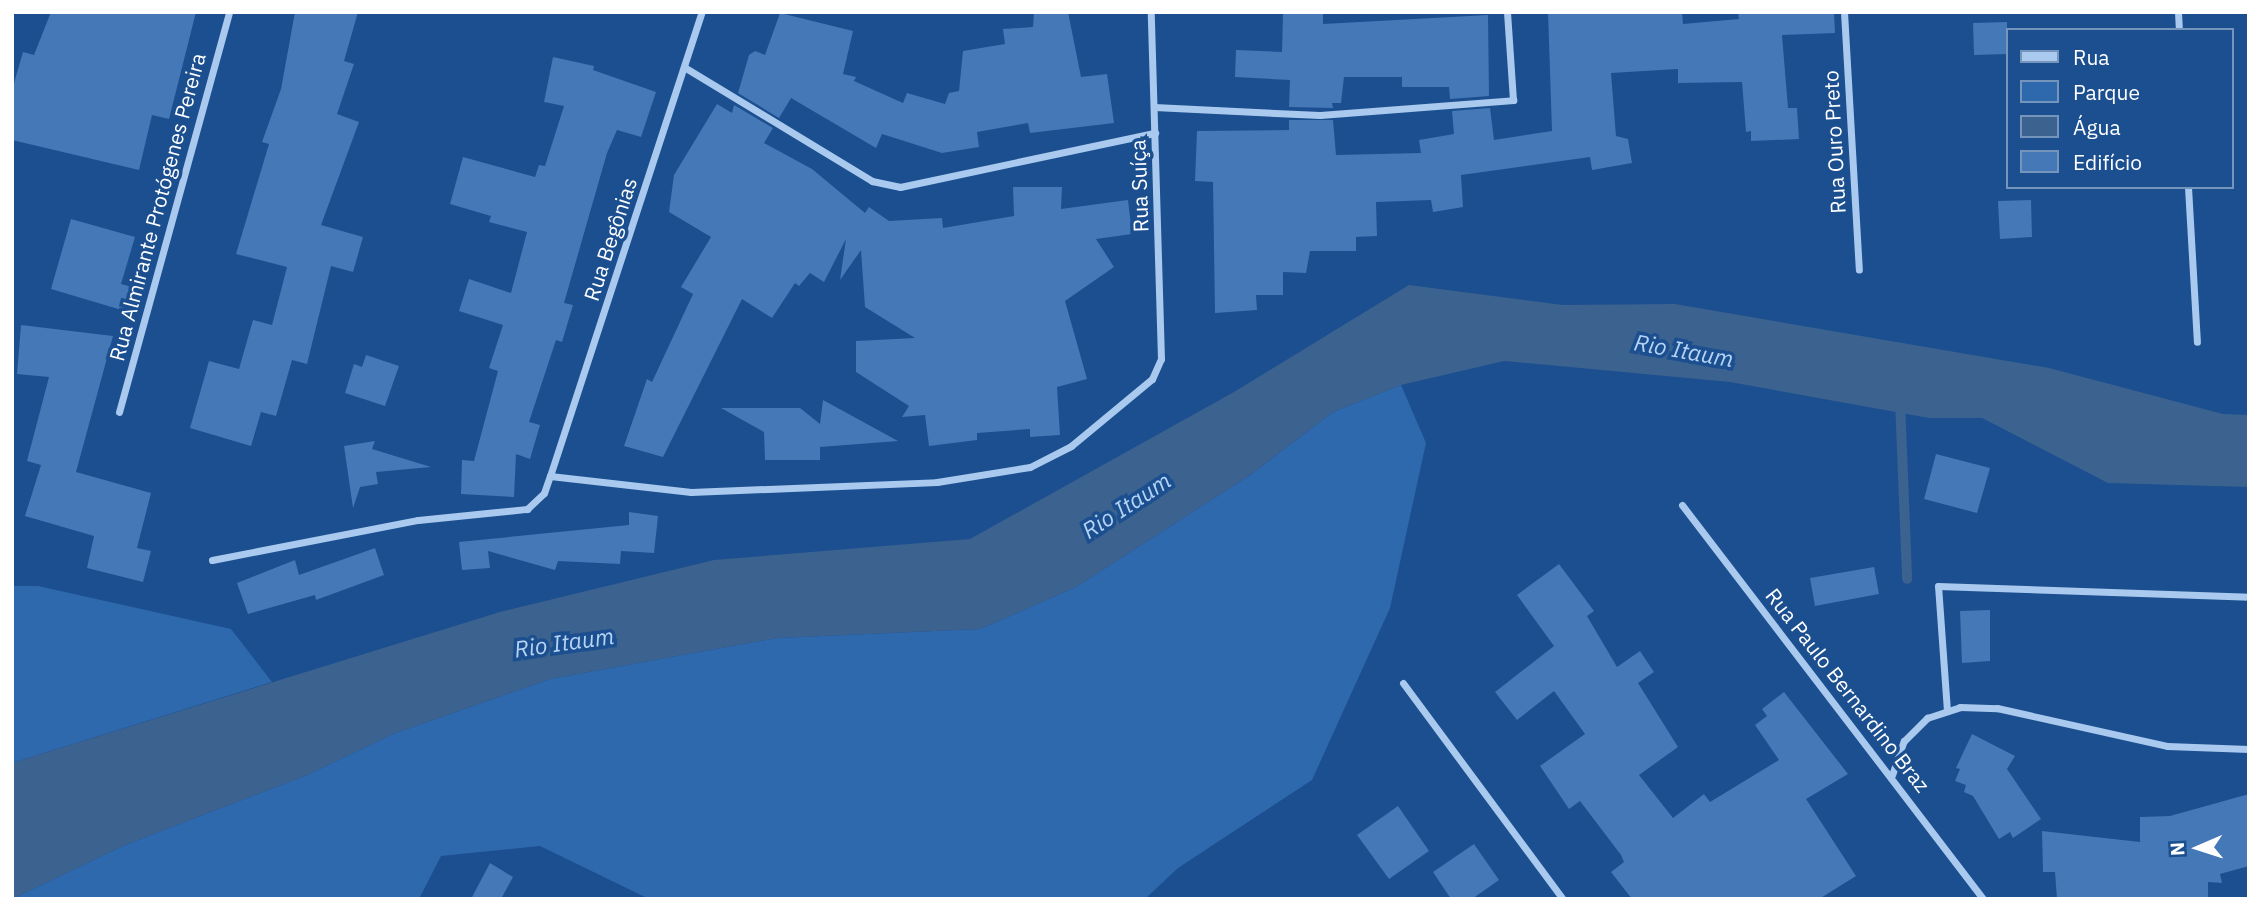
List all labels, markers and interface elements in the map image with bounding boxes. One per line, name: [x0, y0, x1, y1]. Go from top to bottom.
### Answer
legend: [2006, 28, 2233, 189]
text: Rua: [2073, 43, 2110, 71]
street label: Rua Almirante Protógenes Pereira: [104, 50, 210, 364]
street label: Rua Ouro Preto: [1818, 70, 1850, 214]
text: Parque: [2073, 78, 2140, 106]
text: Água: [2073, 113, 2121, 141]
street label: Rua Suíça: [1125, 139, 1153, 233]
text: Edifício: [2073, 148, 2142, 176]
street label: Rua Begônias: [578, 174, 642, 304]
water label: Rio Itaum: [1632, 328, 1736, 372]
water label: Rio Itaum: [1076, 466, 1176, 544]
street label: Rua Paulo Bernardino Braz: [1761, 583, 1935, 797]
water label: Rio Itaum: [512, 621, 616, 663]
north arrow: [2163, 813, 2233, 883]
text: N: [2165, 842, 2189, 857]

